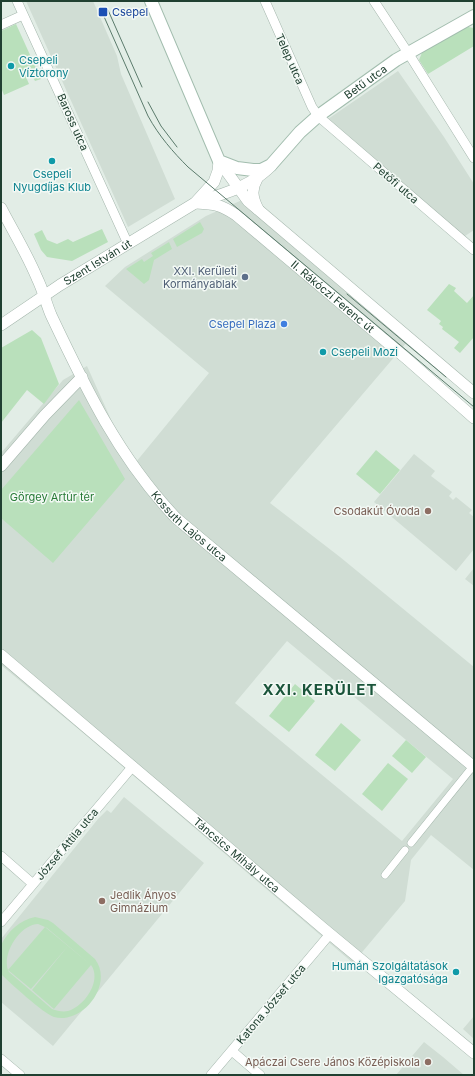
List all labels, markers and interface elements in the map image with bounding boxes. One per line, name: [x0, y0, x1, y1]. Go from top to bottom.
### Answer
place label: Csepel: [112, 5, 148, 19]
marker: Csepel: [97, 6, 109, 18]
street label: Telep utca: [273, 31, 307, 87]
place label: Csepeli Víztorony: [19, 53, 69, 80]
marker: Csepeli Víztorony: [6, 61, 16, 71]
street label: Betű utca: [341, 62, 390, 102]
street label: Baross utca: [54, 91, 92, 153]
marker: Csepeli Nyugdíjas Klub: [47, 156, 57, 166]
street label: Petőfi utca: [370, 159, 422, 207]
place label: Csepeli Nyugdíjas Klub: [13, 167, 91, 194]
street label: Szent István út: [61, 236, 134, 288]
street label: II. Rákóczi Ferenc út: [288, 257, 378, 336]
place label: XXI. Kerületi Kormányablak: [163, 264, 237, 291]
marker: XXI. Kerületi Kormányablak: [240, 272, 250, 282]
place label: Csepel Plaza: [209, 317, 276, 331]
marker: Csepel Plaza: [279, 319, 289, 329]
place label: Csepeli Mozi: [331, 345, 398, 359]
marker: Csepeli Mozi: [318, 347, 328, 357]
street label: Kossuth Lajos utca: [148, 488, 230, 565]
park label: Görgey Artúr tér: [10, 490, 94, 504]
place label: Csodakút Óvoda: [334, 504, 420, 518]
marker: Csodakút Óvoda: [423, 506, 433, 516]
district label: XXI. KERÜLET: [263, 680, 377, 699]
street label: József Attila utca: [33, 805, 101, 883]
street label: Táncsics Mihály utca: [191, 814, 283, 895]
place label: Jedlik Ányos Gimnázium: [110, 888, 176, 915]
marker: Jedlik Ányos Gimnázium: [97, 896, 107, 906]
place label: Humán Szolgáltatások Igazgatósága: [332, 959, 448, 986]
street label: Katona József utca: [233, 961, 309, 1047]
marker: Humán Szolgáltatások Igazgatósága: [451, 967, 461, 977]
place label: Apáczai Csere János Középiskola: [245, 1055, 420, 1069]
marker: Apáczai Csere János Középiskola: [423, 1057, 433, 1067]

